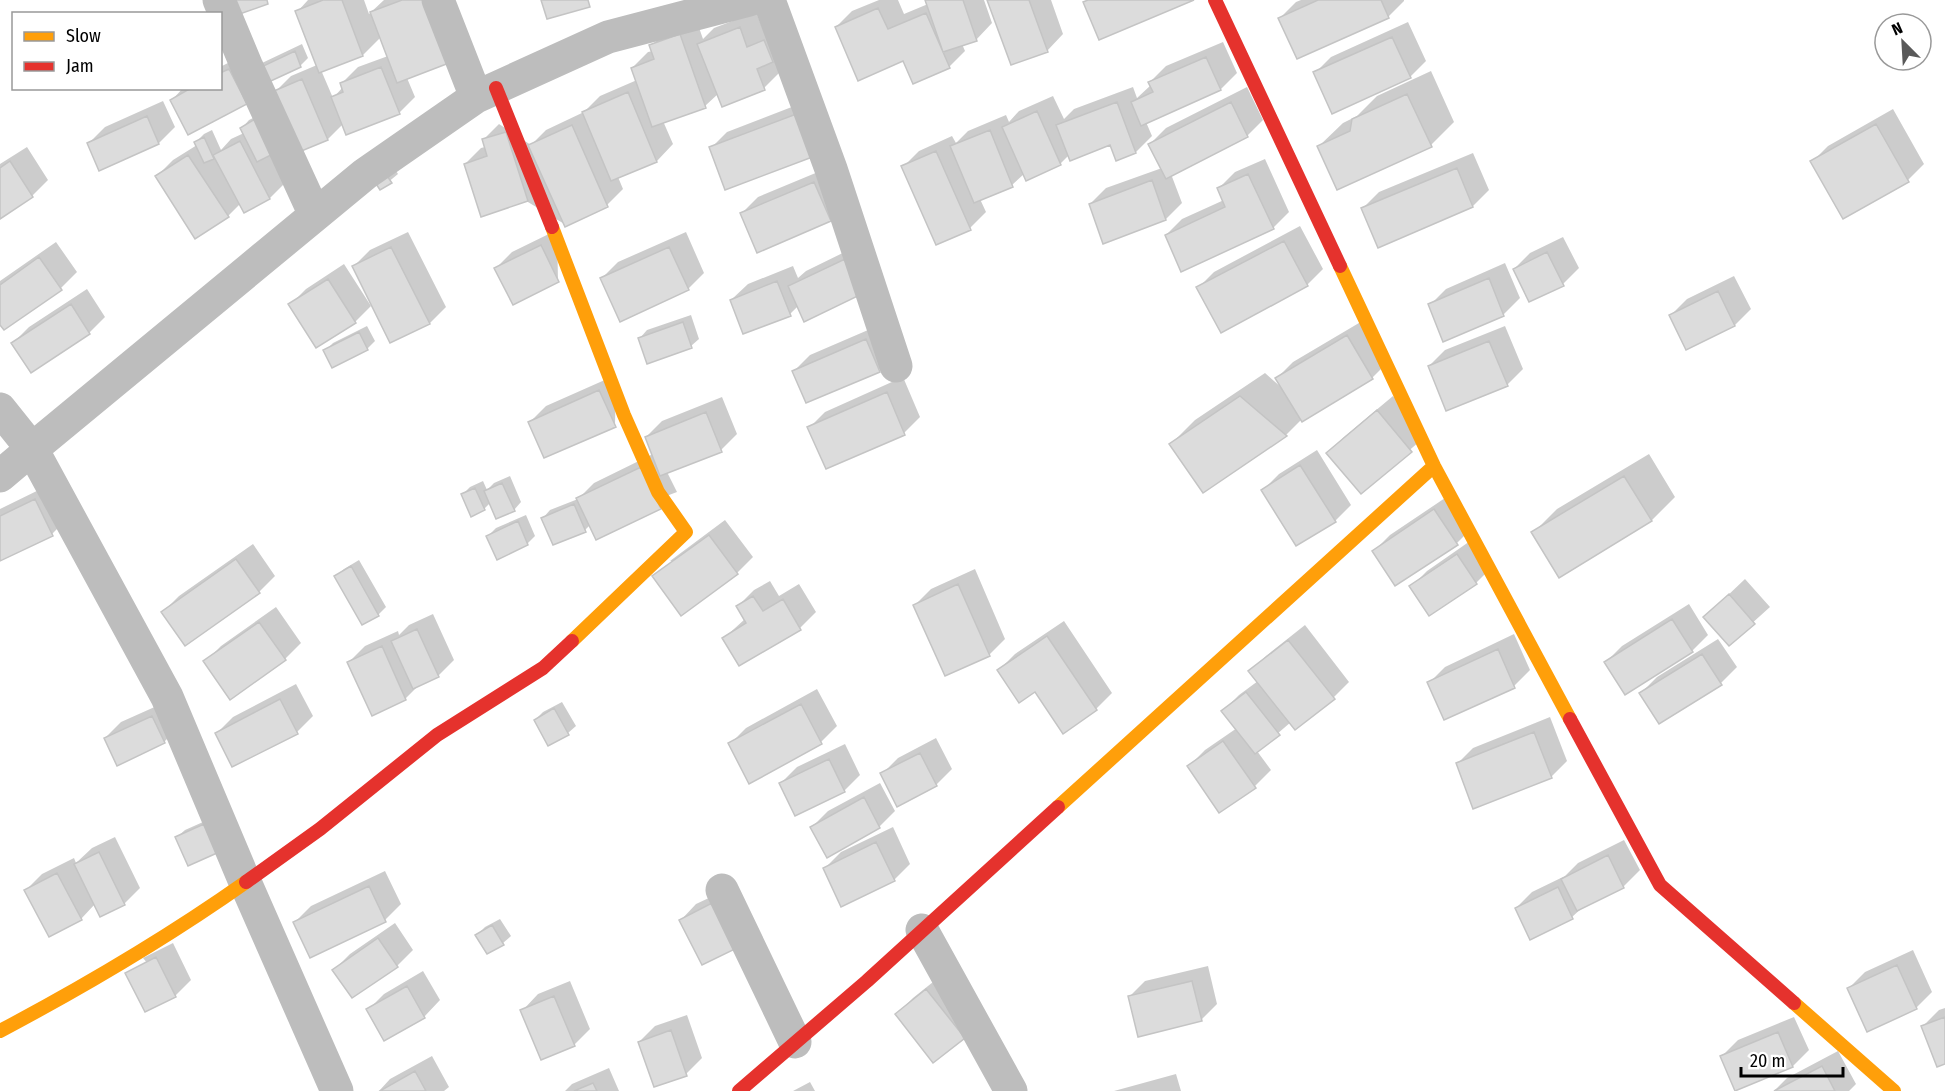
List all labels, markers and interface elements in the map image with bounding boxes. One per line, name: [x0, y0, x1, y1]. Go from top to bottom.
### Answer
legend: [12, 12, 222, 90]
north arrow: [1873, 12, 1933, 72]
text: N: [1889, 18, 1905, 39]
text: Slow: [66, 25, 101, 47]
text: Jam: [66, 55, 94, 77]
scale bar: [1741, 1040, 1843, 1078]
text: 20 m: [1750, 1050, 1785, 1072]

